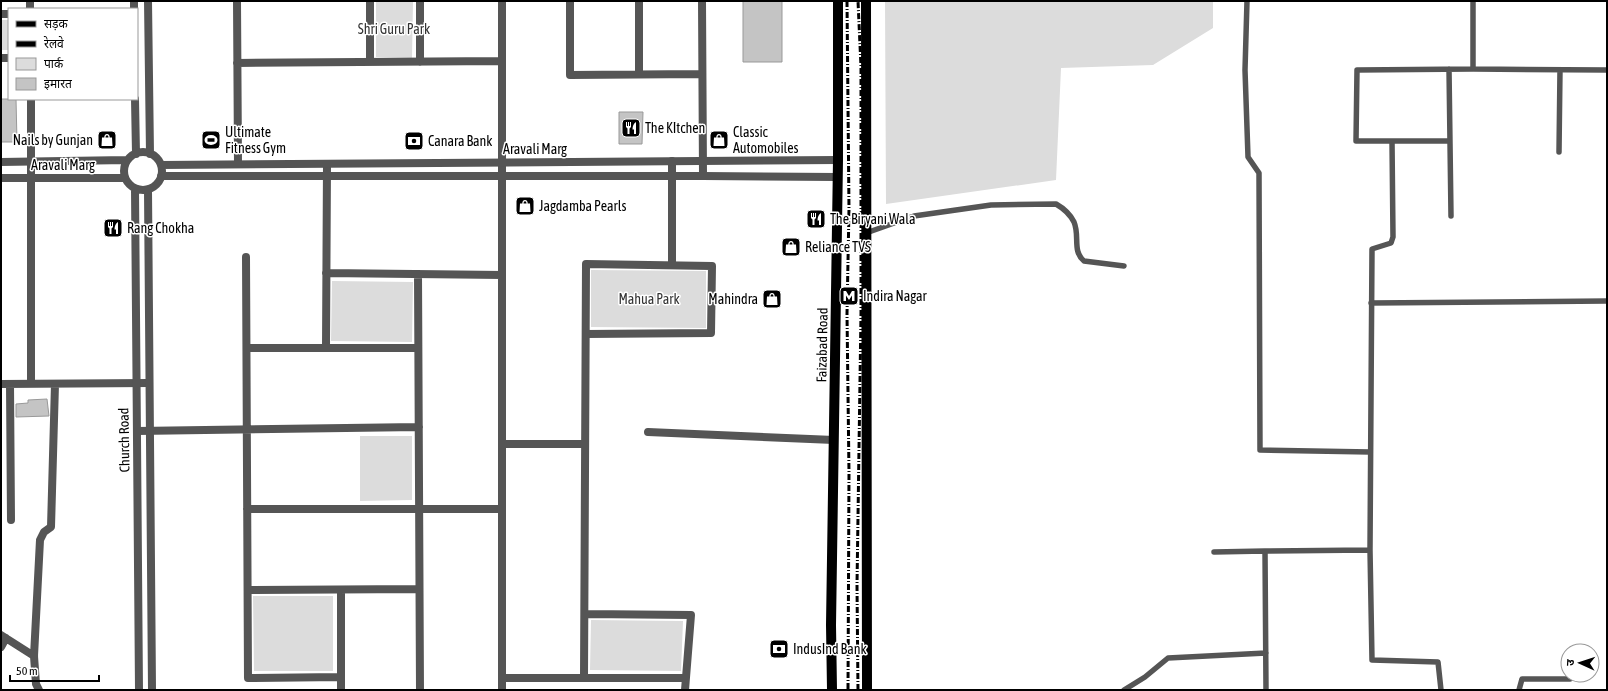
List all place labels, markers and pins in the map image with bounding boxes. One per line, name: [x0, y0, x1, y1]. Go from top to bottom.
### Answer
restaurant icon: The KItchen: [620, 117, 642, 139]
place label: The KItchen: [645, 120, 705, 136]
place label: Ultimate Fitness Gym: [225, 124, 286, 156]
place label: Classic Automobiles: [733, 124, 799, 156]
shop icon: Nails by Gunjan: [96, 129, 118, 151]
sports icon: Ultimate Fitness Gym: [200, 129, 222, 151]
shop icon: Classic Automobiles: [708, 129, 730, 151]
bank icon: Canara Bank: [403, 130, 425, 152]
place label: Nails by Gunjan: [13, 132, 93, 148]
place label: Canara Bank: [428, 133, 492, 149]
shop icon: Jagdamba Pearls: [514, 195, 536, 217]
place label: Jagdamba Pearls: [539, 198, 626, 214]
restaurant icon: The Biryani Wala: [805, 208, 827, 230]
place label: The Biryani Wala: [830, 211, 915, 227]
restaurant icon: Rang Chokha: [102, 217, 124, 239]
place label: Rang Chokha: [127, 220, 194, 236]
shop icon: Reliance TVS: [780, 236, 802, 258]
place label: Reliance TVS: [805, 239, 871, 255]
metro station icon: Indira Nagar: [838, 285, 860, 307]
shop icon: Mahindra: [761, 288, 783, 310]
place label: Indira Nagar: [863, 288, 928, 304]
place label: Mahindra: [708, 291, 758, 307]
bank icon: IndusInd Bank: [768, 638, 790, 660]
place label: IndusInd Bank: [793, 641, 867, 657]

